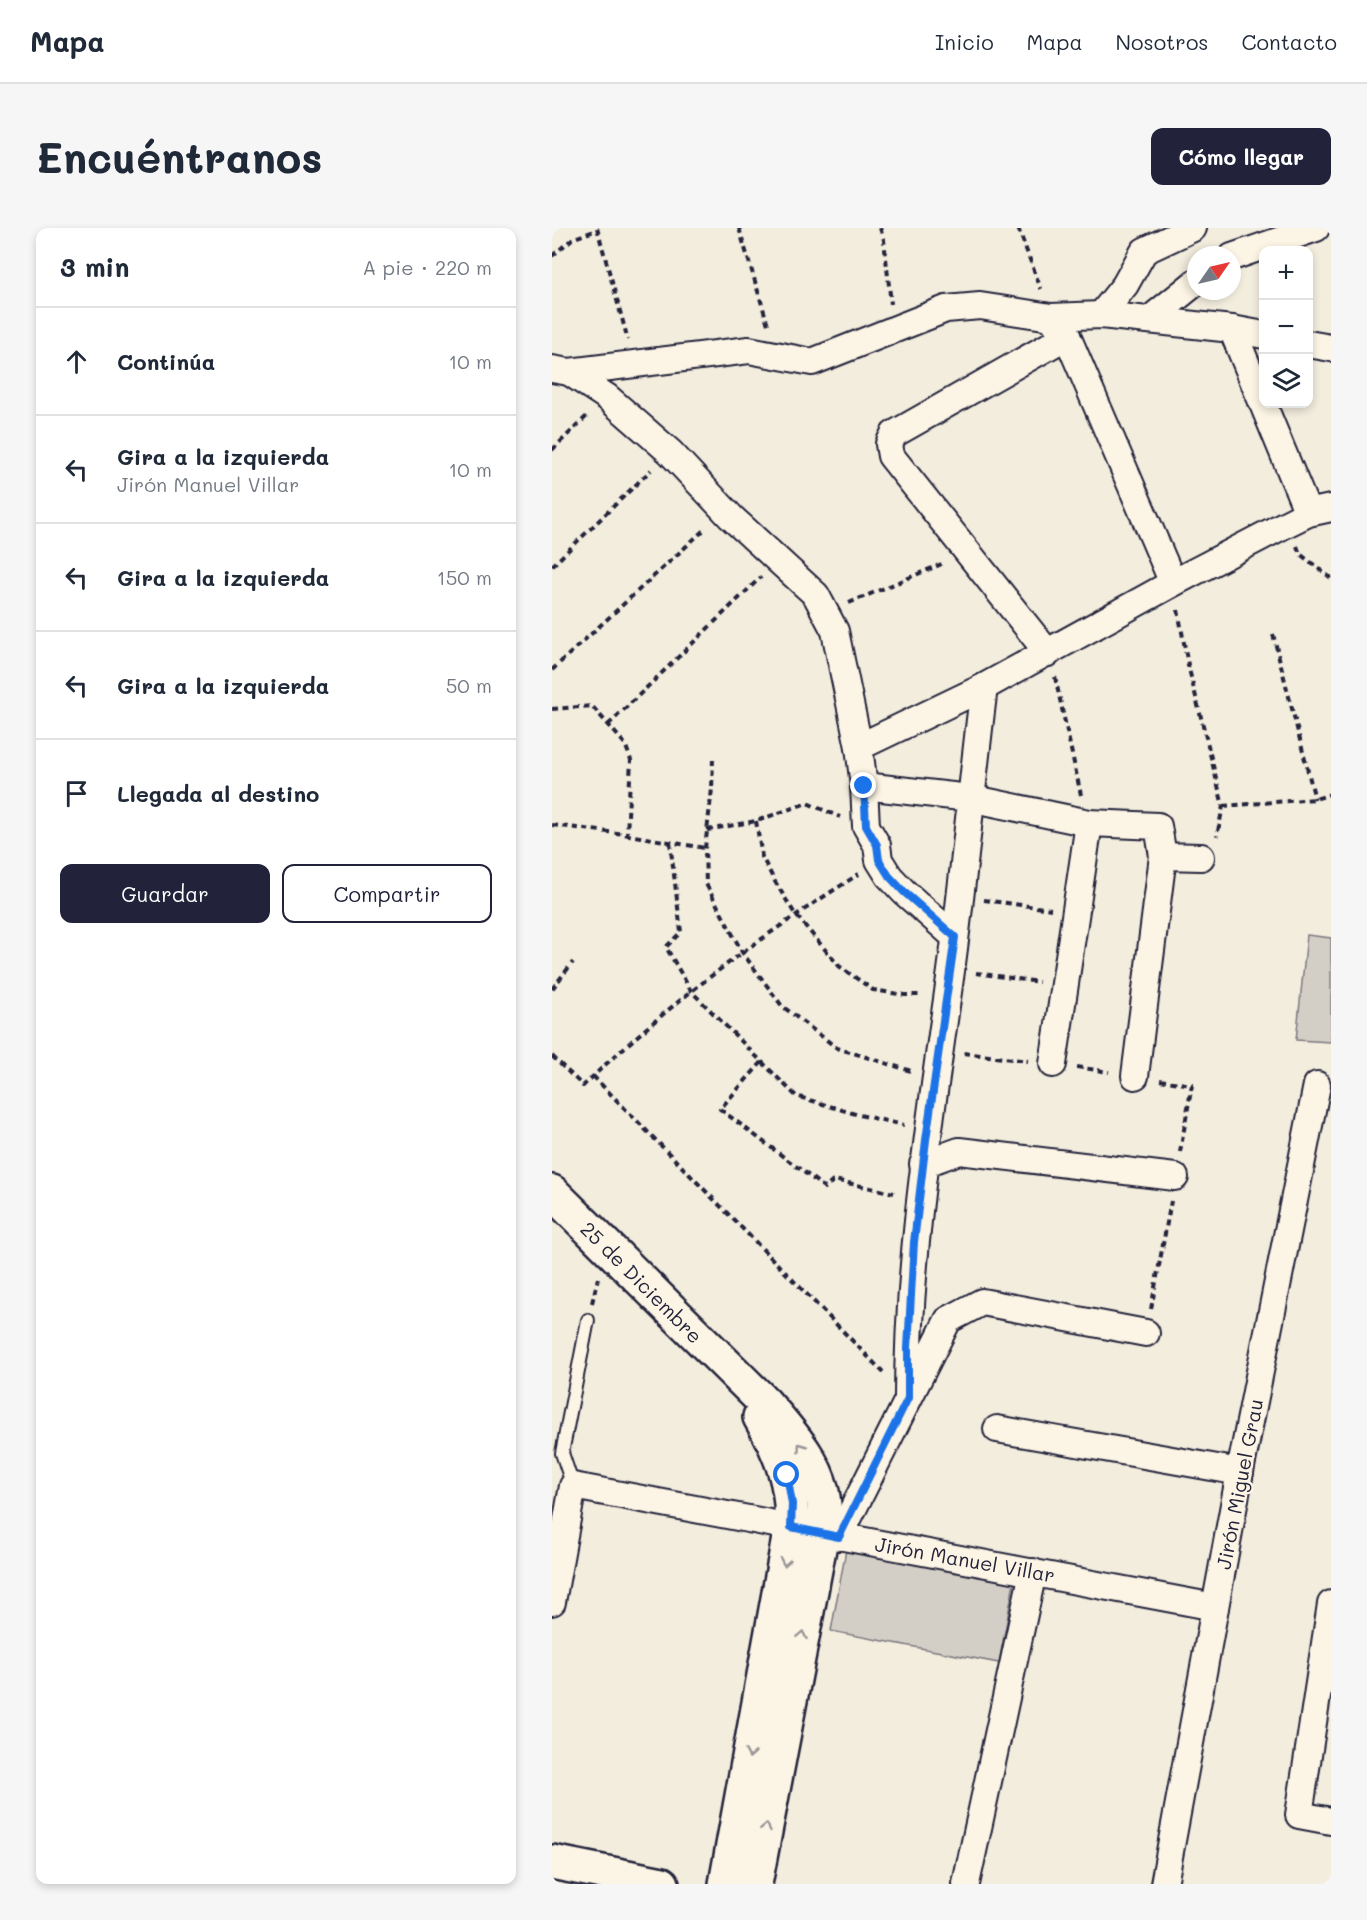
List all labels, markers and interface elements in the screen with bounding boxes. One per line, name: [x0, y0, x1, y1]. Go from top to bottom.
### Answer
text: Mapa: [30, 23, 105, 59]
text: Inicio: [935, 28, 994, 55]
text: Mapa: [1027, 28, 1082, 55]
text: Nosotros: [1115, 28, 1209, 55]
text: Contacto: [1242, 28, 1337, 55]
button: Cómo llegar: [1151, 128, 1331, 185]
text: Encuéntranos: [36, 129, 322, 184]
north arrow: [1187, 246, 1241, 300]
map controls: [1259, 246, 1313, 408]
button: +: [1259, 246, 1313, 300]
text: 3 min: [60, 250, 129, 284]
text: A pie · 220 m: [362, 254, 492, 280]
button: −: [1259, 300, 1313, 354]
icon: ahead: [60, 345, 93, 378]
text: Continúa: [117, 347, 215, 376]
text: 10 m: [448, 348, 492, 374]
button: layers: [1259, 354, 1313, 408]
text: Gira a la izquierda: [117, 442, 329, 471]
icon: left: [60, 453, 93, 486]
text: 10 m: [448, 456, 492, 482]
text: Jirón Manuel Villar: [117, 471, 299, 497]
icon: left: [60, 561, 93, 594]
text: Gira a la izquierda: [117, 563, 329, 592]
text: 150 m: [437, 564, 492, 590]
icon: left: [60, 669, 93, 702]
text: Gira a la izquierda: [117, 671, 329, 700]
text: 50 m: [446, 672, 492, 698]
route end: [850, 772, 876, 798]
icon: arrive: [60, 777, 93, 810]
text: Llegada al destino: [117, 779, 319, 808]
button: Guardar: [60, 864, 270, 923]
button: Compartir: [282, 864, 492, 923]
street label: 25 de Diciembre: [576, 1216, 708, 1348]
street label: Jirón Miguel Grau: [1210, 1397, 1268, 1571]
one-way arrow: [797, 1443, 808, 1454]
route start: [773, 1461, 799, 1487]
street label: Jirón Manuel Villar: [873, 1530, 1057, 1588]
one-way arrow: [779, 1558, 791, 1567]
one-way arrow: [795, 1630, 808, 1640]
one-way arrow: [744, 1749, 757, 1759]
one-way arrow: [759, 1822, 772, 1832]

